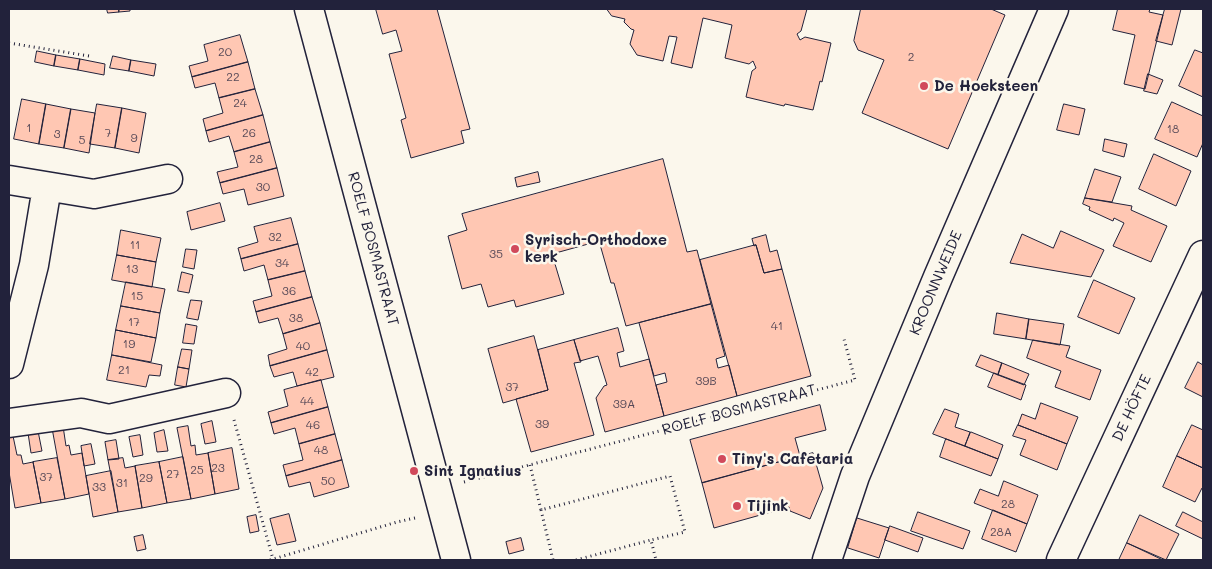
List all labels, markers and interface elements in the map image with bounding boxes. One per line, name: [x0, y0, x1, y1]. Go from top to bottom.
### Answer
house number: 20: [218, 45, 232, 59]
house number: 2: [908, 50, 914, 64]
house number: 22: [226, 70, 240, 84]
place label: De Hoeksteen: [934, 77, 1038, 95]
marker: De Hoeksteen: [918, 80, 930, 92]
house number: 24: [233, 96, 247, 110]
house number: 1: [26, 121, 32, 135]
house number: 18: [1167, 122, 1179, 136]
house number: 7: [105, 126, 111, 140]
house number: 26: [242, 126, 256, 140]
house number: 3: [53, 127, 61, 141]
house number: 9: [130, 131, 138, 145]
house number: 5: [79, 133, 85, 147]
house number: 28: [249, 152, 263, 166]
street label: ROELF BOSMASTRAAT: [344, 170, 402, 328]
house number: 30: [256, 180, 270, 194]
street label: KROONNWEIDE: [906, 228, 966, 338]
house number: 32: [268, 230, 282, 244]
place label: Syrisch-Orthodoxe kerk: [525, 231, 667, 266]
house number: 11: [130, 238, 140, 252]
marker: Syrisch-Orthodoxe kerk: [509, 243, 521, 255]
house number: 35: [489, 247, 503, 261]
house number: 34: [275, 256, 289, 270]
house number: 13: [126, 262, 138, 276]
house number: 36: [282, 284, 296, 298]
house number: 15: [131, 289, 143, 303]
house number: 38: [289, 311, 303, 325]
house number: 17: [128, 315, 140, 329]
house number: 41: [771, 319, 783, 333]
house number: 19: [123, 337, 135, 351]
house number: 40: [296, 339, 310, 353]
house number: 21: [118, 363, 130, 377]
house number: 42: [305, 365, 319, 379]
street label: DE HÖFTE: [1109, 372, 1155, 444]
house number: 39B: [695, 374, 717, 388]
house number: 37: [505, 380, 519, 394]
street label: ROELF BOSMASTRAAT: [660, 381, 818, 439]
house number: 44: [300, 394, 314, 408]
house number: 39A: [613, 397, 635, 411]
house number: 39: [535, 417, 549, 431]
house number: 46: [306, 418, 320, 432]
house number: 48: [314, 443, 328, 457]
place label: Tiny's Cafetaria: [732, 450, 853, 468]
marker: Tiny's Cafetaria: [716, 453, 728, 465]
house number: 23: [211, 461, 225, 475]
place label: Sint Ignatius: [424, 462, 521, 480]
house number: 25: [190, 463, 204, 477]
marker: Sint Ignatius: [408, 465, 420, 477]
house number: 27: [166, 467, 180, 481]
house number: 37: [39, 470, 53, 484]
house number: 29: [139, 471, 153, 485]
house number: 50: [321, 474, 335, 488]
house number: 31: [116, 476, 128, 490]
house number: 33: [92, 480, 106, 494]
place label: Tijink: [747, 497, 788, 515]
house number: 28: [1001, 497, 1015, 511]
marker: Tijink: [731, 500, 743, 512]
house number: 28A: [990, 525, 1012, 539]

